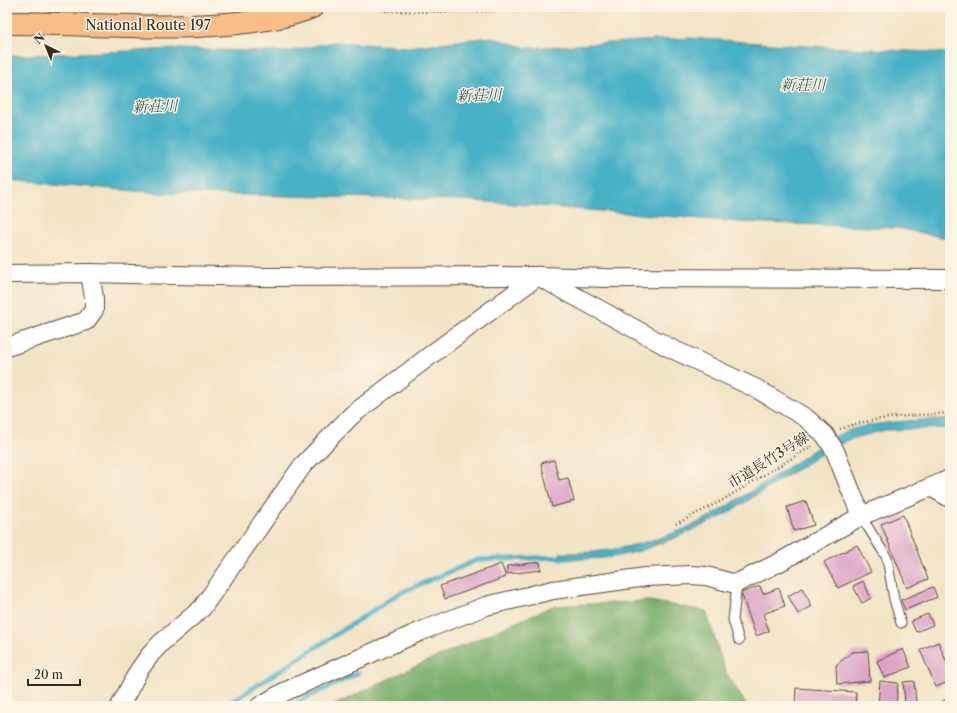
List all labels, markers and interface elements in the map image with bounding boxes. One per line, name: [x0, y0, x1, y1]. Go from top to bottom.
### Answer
street label: National Route 197: [85, 16, 211, 34]
north arrow: [26, 26, 66, 66]
text: N: [31, 30, 48, 47]
water label: 新荘川: [780, 75, 827, 94]
water label: 新荘川: [456, 85, 504, 105]
water label: 新荘川: [132, 96, 180, 116]
street label: 市道長竹3号線: [724, 428, 812, 492]
scale bar: [28, 661, 80, 687]
text: 20 m: [34, 667, 63, 682]

